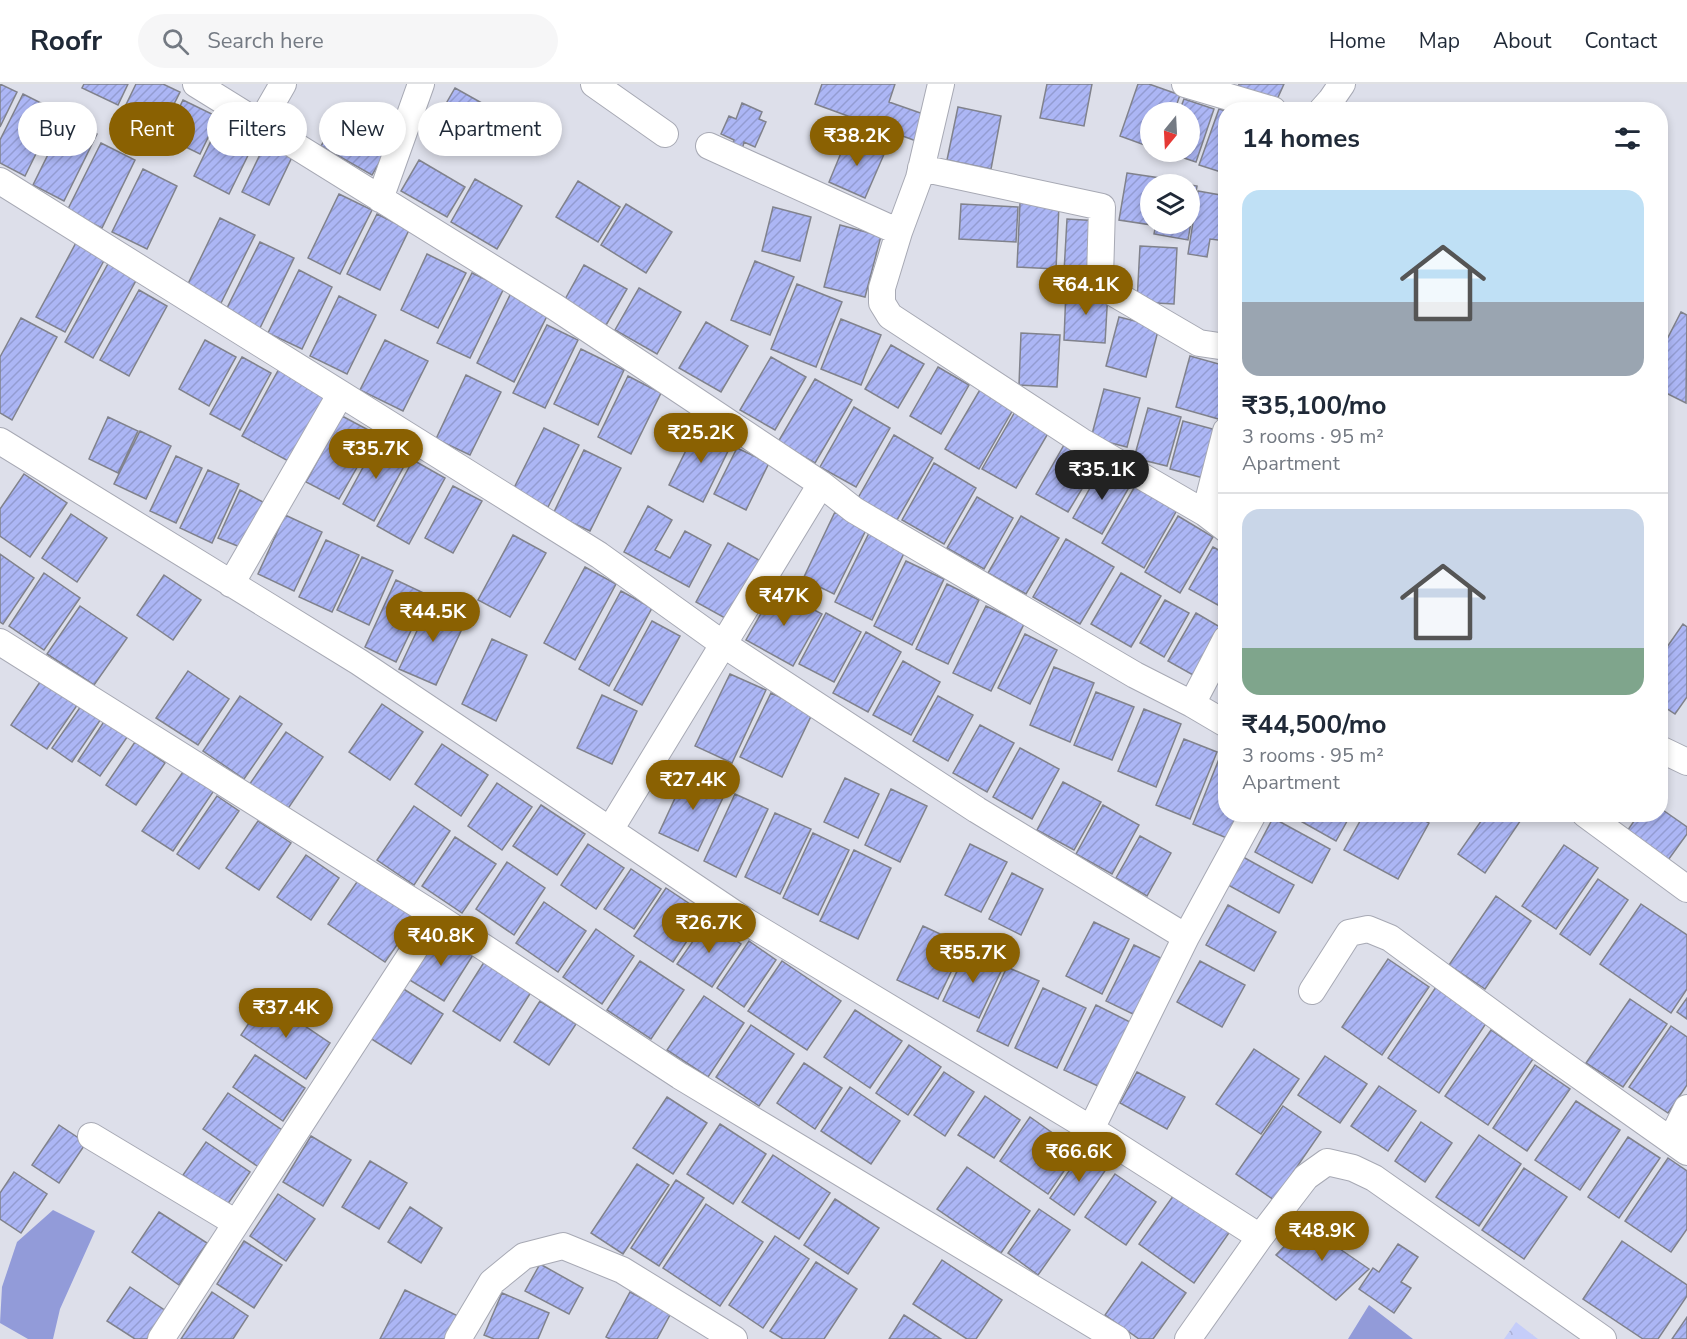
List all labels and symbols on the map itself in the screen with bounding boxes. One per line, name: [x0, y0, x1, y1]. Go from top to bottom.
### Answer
north arrow: [1140, 102, 1200, 162]
pin: ₹38.2K: [808, 116, 906, 167]
pin: ₹64.1K: [1037, 265, 1135, 316]
pin: ₹25.2K: [652, 413, 750, 464]
pin: ₹35.7K: [327, 429, 425, 480]
pin: ₹35.1K: [1053, 450, 1151, 501]
pin: ₹47K: [748, 576, 820, 627]
pin: ₹44.5K: [384, 592, 482, 643]
pin: ₹27.4K: [644, 760, 742, 811]
pin: ₹26.7K: [660, 903, 758, 954]
pin: ₹40.8K: [392, 916, 490, 967]
pin: ₹55.7K: [924, 933, 1022, 984]
pin: ₹37.4K: [237, 988, 335, 1039]
pin: ₹66.6K: [1030, 1132, 1128, 1183]
pin: ₹48.9K: [1273, 1211, 1371, 1262]

